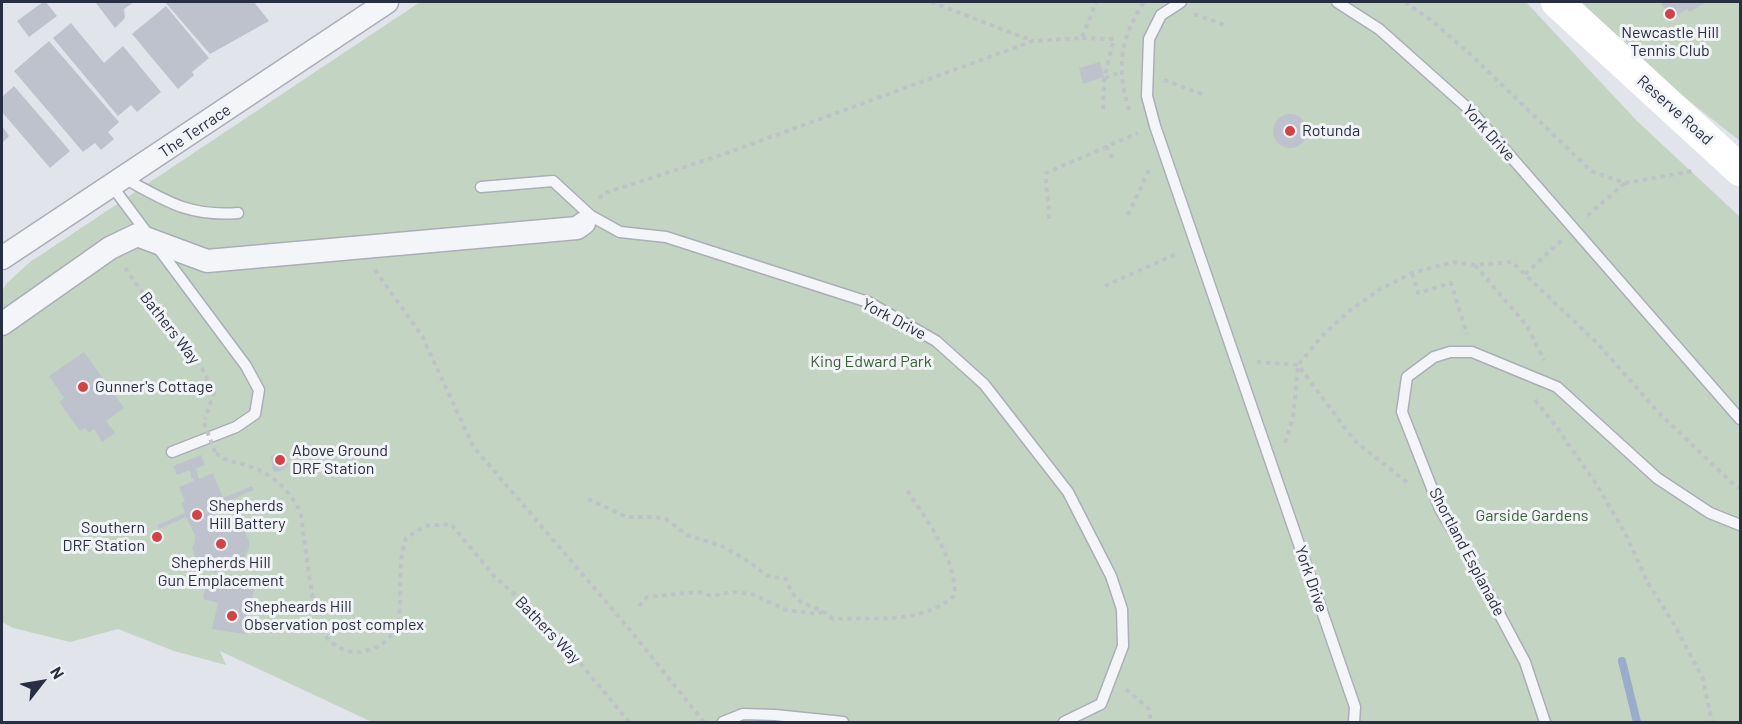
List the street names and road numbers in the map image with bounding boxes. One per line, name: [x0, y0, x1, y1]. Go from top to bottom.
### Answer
street label: Reserve Road: [1633, 71, 1717, 149]
street label: The Terrace: [155, 100, 235, 162]
street label: York Drive: [1459, 101, 1519, 165]
street label: Bathers Way: [136, 288, 204, 368]
street label: York Drive: [859, 294, 929, 344]
street label: Shortland Esplanade: [1425, 484, 1509, 620]
street label: York Drive: [1291, 543, 1331, 615]
street label: Bathers Way: [511, 592, 585, 668]

